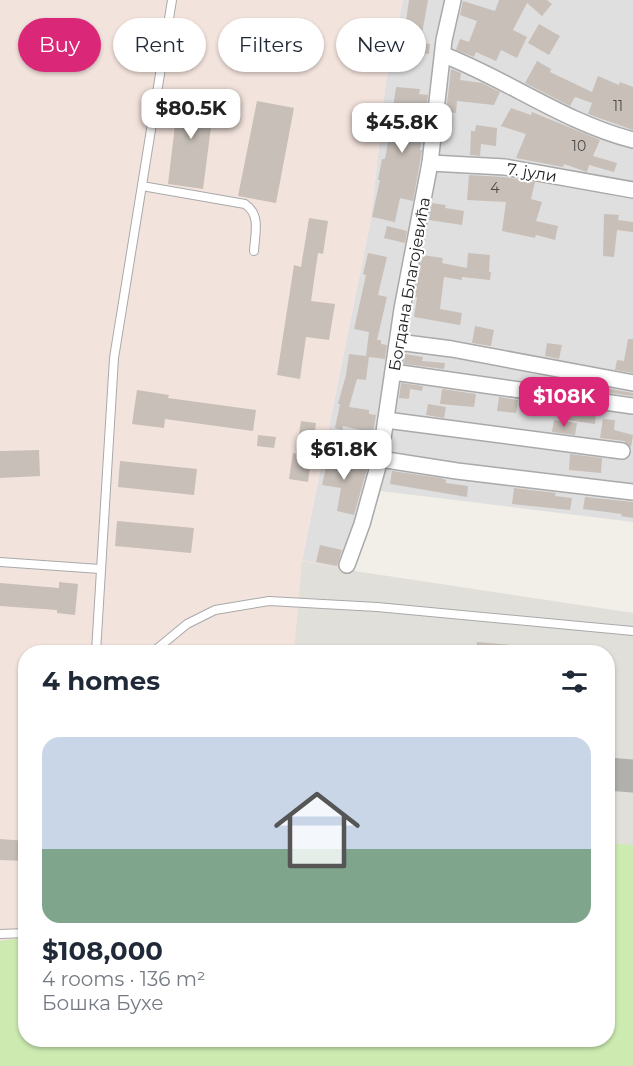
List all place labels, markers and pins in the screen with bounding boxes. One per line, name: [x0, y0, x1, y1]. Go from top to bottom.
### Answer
pin: $80.5K: [142, 89, 240, 140]
pin: $45.8K: [353, 103, 451, 154]
pin: $108K: [522, 377, 606, 428]
pin: $61.8K: [295, 430, 393, 481]

